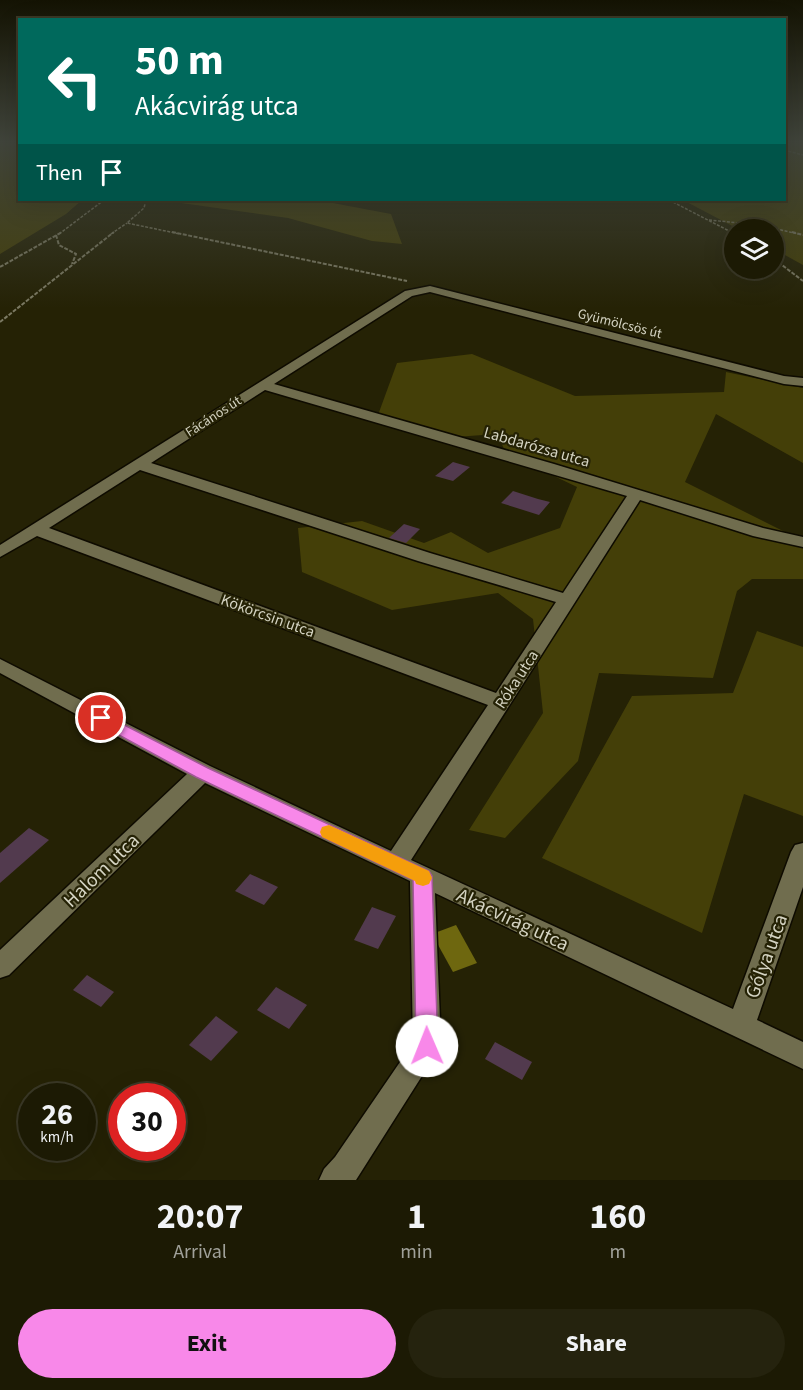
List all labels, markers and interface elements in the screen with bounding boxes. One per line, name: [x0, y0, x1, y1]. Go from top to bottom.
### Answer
text: 50 m: [135, 31, 224, 91]
icon: left: [36, 42, 114, 120]
text: Akácvirág utca: [135, 87, 299, 126]
icon: arrive: [95, 156, 128, 189]
text: Then: [36, 157, 83, 189]
map controls: [724, 219, 784, 279]
button: layers: [724, 219, 784, 279]
street label: Gyümölcsös út: [575, 304, 664, 344]
street label: Fácános út: [182, 391, 246, 442]
street label: Labdarózsa utca: [481, 421, 592, 473]
street label: Kökörcsin utca: [218, 589, 318, 643]
street label: Róka utca: [490, 646, 544, 713]
pin: [75, 692, 126, 743]
icon: arrive: [84, 701, 117, 734]
street label: Halom utca: [57, 827, 146, 914]
street label: Akácvirág utca: [452, 882, 573, 958]
street label: Gólya utca: [739, 910, 795, 1002]
position arrow: [395, 1014, 459, 1078]
speed limit sign: 30: [108, 1083, 186, 1161]
text: 26: [41, 1093, 73, 1136]
text: km/h: [40, 1127, 74, 1148]
text: 20:07: [157, 1191, 244, 1242]
text: 1: [407, 1191, 426, 1242]
text: 160: [589, 1191, 646, 1242]
text: Arrival: [173, 1238, 227, 1266]
text: min: [400, 1238, 433, 1266]
text: m: [609, 1238, 626, 1266]
button: Exit: [18, 1309, 396, 1378]
button: Share: [408, 1309, 785, 1378]

